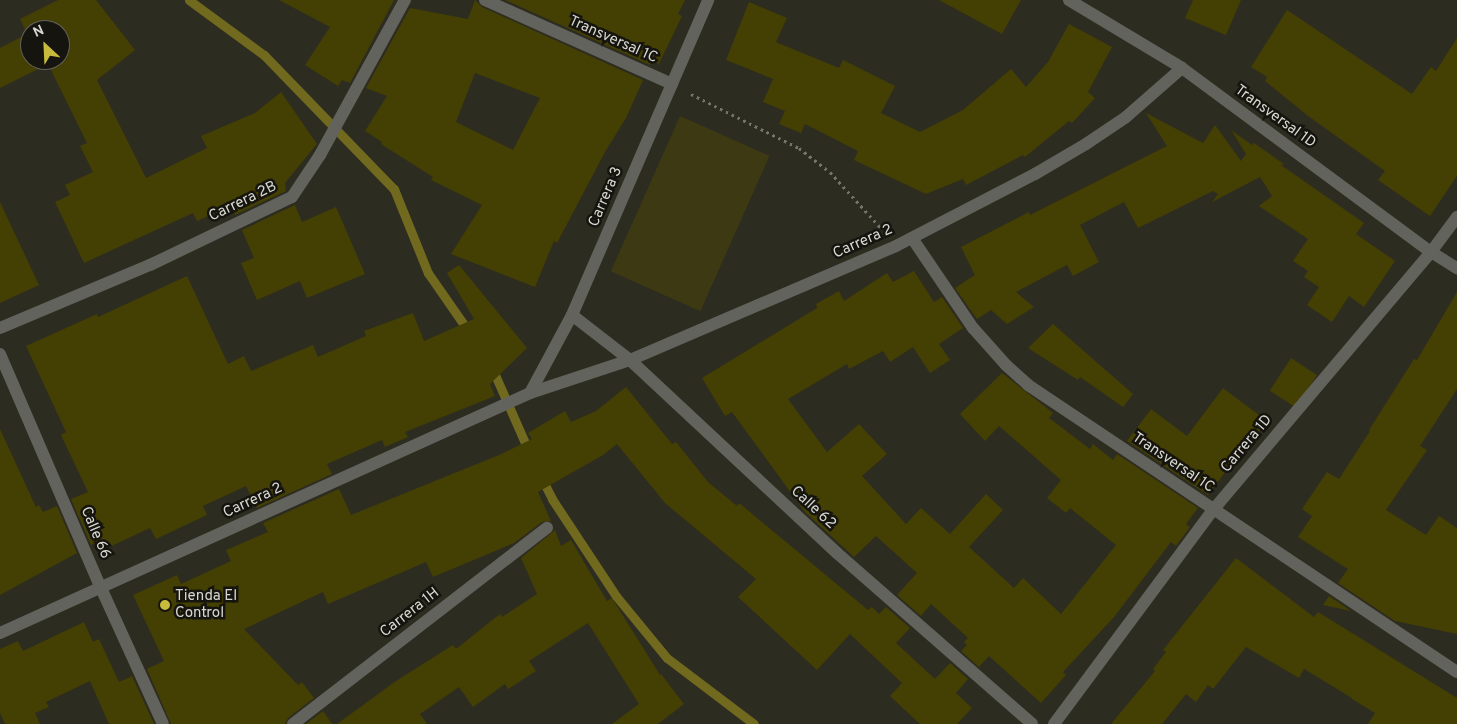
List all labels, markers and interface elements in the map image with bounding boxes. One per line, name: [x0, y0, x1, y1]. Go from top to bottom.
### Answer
street label: Transversal 1C: [566, 12, 660, 68]
north arrow: [20, 20, 70, 70]
text: N: [31, 22, 47, 42]
street label: Transversal 1D: [1231, 82, 1319, 152]
street label: Carrera 3: [585, 164, 627, 230]
street label: Carrera 2B: [206, 178, 280, 226]
street label: Carrera 2: [830, 221, 896, 263]
street label: Carrera 1D: [1218, 411, 1276, 477]
street label: Transversal 1C: [1128, 429, 1218, 497]
street label: Carrera 2: [220, 479, 286, 523]
street label: Calle 62: [787, 483, 839, 533]
street label: Calle 66: [76, 504, 114, 562]
street label: Carrera 1H: [377, 584, 443, 642]
place label: Tienda El Control: [175, 587, 237, 622]
marker: Tienda El Control: [159, 599, 171, 611]

